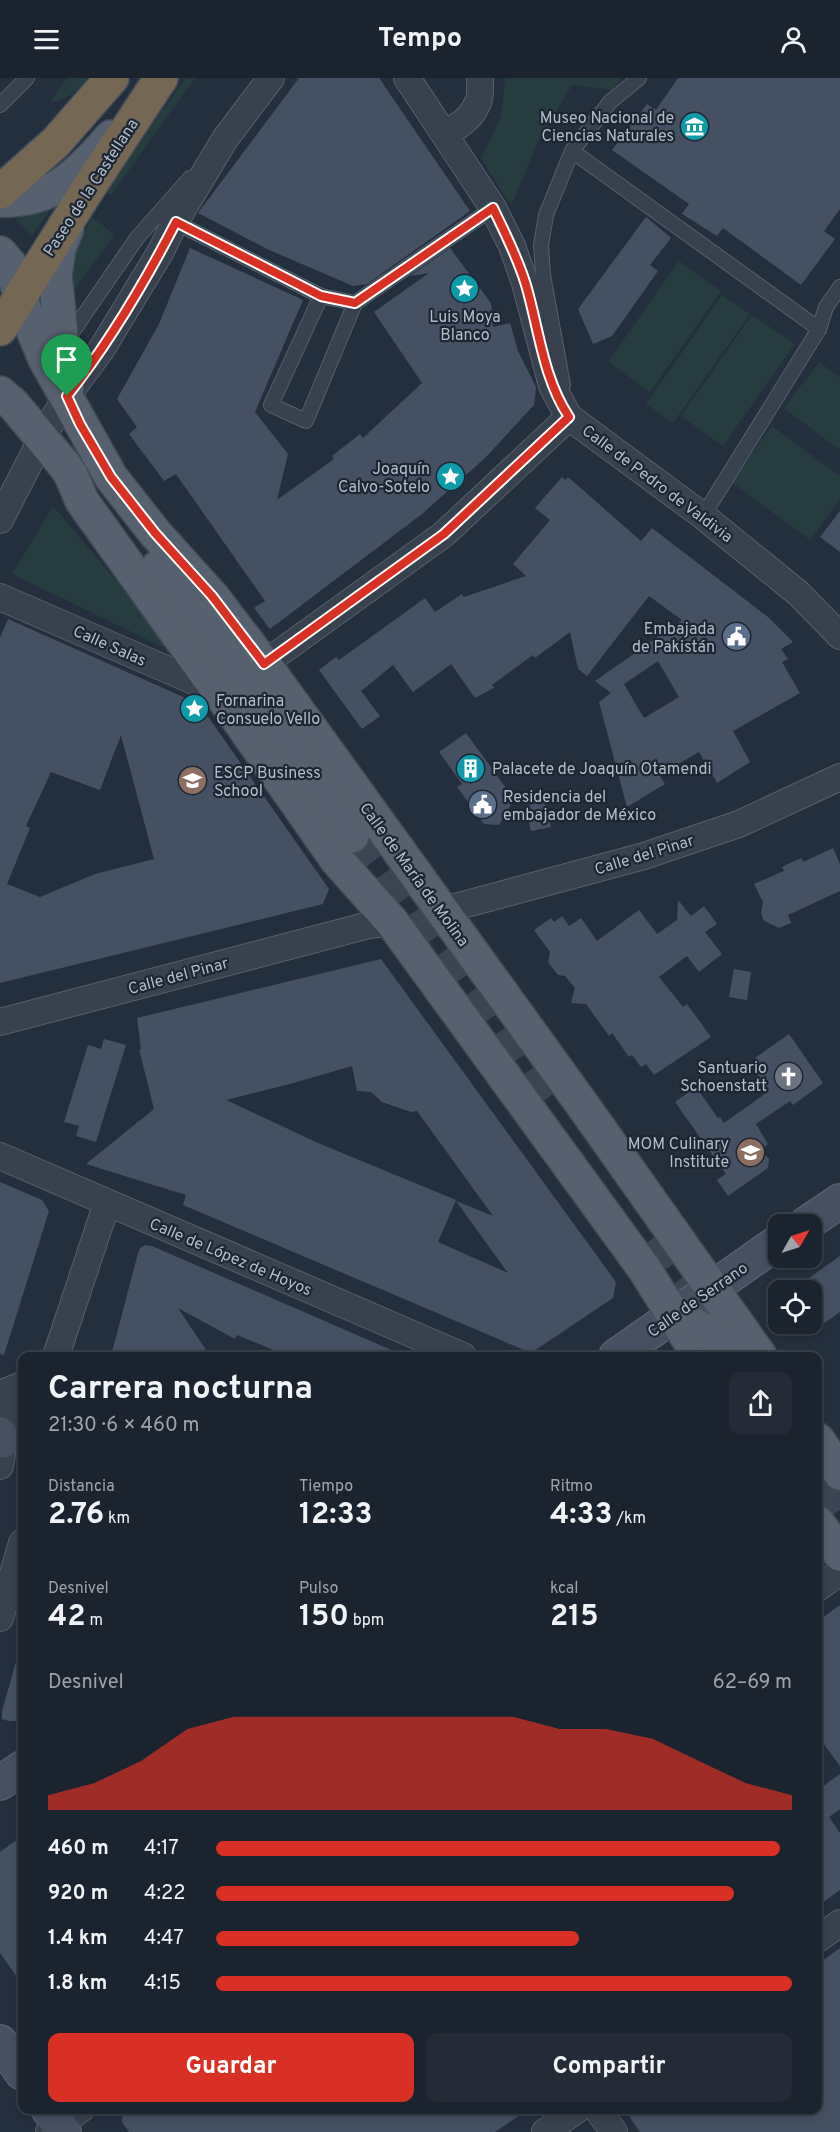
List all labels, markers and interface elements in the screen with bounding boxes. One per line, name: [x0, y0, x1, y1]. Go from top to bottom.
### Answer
text: Tempo: [378, 22, 462, 56]
icon: menu: [30, 23, 63, 56]
icon: person: [777, 23, 810, 56]
place label: Museo Nacional de Ciencias Naturales: [540, 109, 674, 147]
museum icon: Museo Nacional de Ciencias Naturales: [679, 110, 711, 142]
street label: Paseo de la Castellana: [40, 116, 144, 261]
place icon: Luis Moya Blanco: [449, 272, 481, 304]
place label: Luis Moya Blanco: [429, 308, 501, 346]
pin: [41, 334, 92, 396]
icon: arrive: [50, 343, 83, 376]
street label: Calle de Pedro de Valdivia: [577, 421, 736, 548]
place label: Joaquín Calvo-Sotelo: [338, 460, 430, 498]
place icon: Joaquín Calvo-Sotelo: [435, 461, 467, 493]
place label: Embajada de Pakistán: [632, 620, 715, 658]
public building icon: Embajada de Pakistán: [720, 621, 752, 653]
street label: Calle Salas: [70, 622, 149, 672]
place label: Fornarina Consuelo Vello: [216, 692, 320, 730]
place icon: Fornarina Consuelo Vello: [179, 693, 211, 725]
building icon: Palacete de Joaquín Otamendi: [455, 752, 487, 784]
place label: Palacete de Joaquín Otamendi: [492, 760, 712, 780]
place label: ESCP Business School: [214, 764, 321, 802]
school or university icon: ESCP Business School: [177, 765, 209, 797]
place label: Residencia del embajador de México: [503, 788, 656, 826]
public building icon: Residencia del embajador de México: [466, 789, 498, 821]
street label: Calle de María de Molina: [354, 799, 472, 951]
street label: Calle del Pinar: [592, 831, 697, 881]
street label: Calle del Pinar: [126, 954, 231, 1000]
place label: Santuario Schoenstatt: [680, 1059, 767, 1097]
church icon: Santuario Schoenstatt: [772, 1060, 804, 1092]
place label: MOM Culinary Institute: [628, 1135, 729, 1173]
school or university icon: MOM Culinary Institute: [734, 1136, 766, 1168]
north arrow: [768, 1214, 822, 1268]
map controls: [768, 1214, 822, 1334]
street label: Calle de López de Hoyos: [146, 1215, 314, 1301]
street label: Calle de Serrano: [644, 1259, 752, 1343]
button: locate: [768, 1280, 822, 1334]
text: Carrera nocturna: [48, 1369, 313, 1411]
button: share: [729, 1372, 792, 1435]
text: 21:30 · 6 × 460 m: [48, 1413, 199, 1439]
text: Distancia: [48, 1477, 115, 1497]
text: Tiempo: [299, 1477, 353, 1497]
text: Ritmo: [550, 1477, 593, 1497]
text: 2.76: [48, 1497, 104, 1534]
text: 12:33: [299, 1497, 373, 1534]
text: 4:33: [550, 1497, 613, 1534]
text: km: [104, 1509, 130, 1529]
text: /km: [613, 1509, 646, 1529]
text: Desnivel: [48, 1579, 109, 1599]
text: Pulso: [299, 1579, 338, 1599]
text: kcal: [550, 1579, 578, 1599]
text: 42: [48, 1599, 86, 1636]
text: 150: [299, 1599, 349, 1636]
text: 215: [550, 1599, 599, 1636]
text: m: [86, 1611, 103, 1631]
text: bpm: [349, 1611, 384, 1631]
text: Desnivel: [48, 1670, 124, 1696]
text: 62–69 m: [713, 1670, 792, 1696]
text: 460 m: [48, 1836, 109, 1862]
text: 4:17: [144, 1836, 179, 1862]
text: 920 m: [48, 1881, 108, 1907]
text: 4:22: [144, 1881, 185, 1907]
text: 1.4 km: [48, 1926, 108, 1952]
text: 4:47: [144, 1926, 184, 1952]
text: 1.8 km: [48, 1971, 107, 1997]
text: 4:15: [144, 1971, 181, 1997]
button: Guardar: [48, 2033, 414, 2102]
button: Compartir: [426, 2033, 792, 2102]

